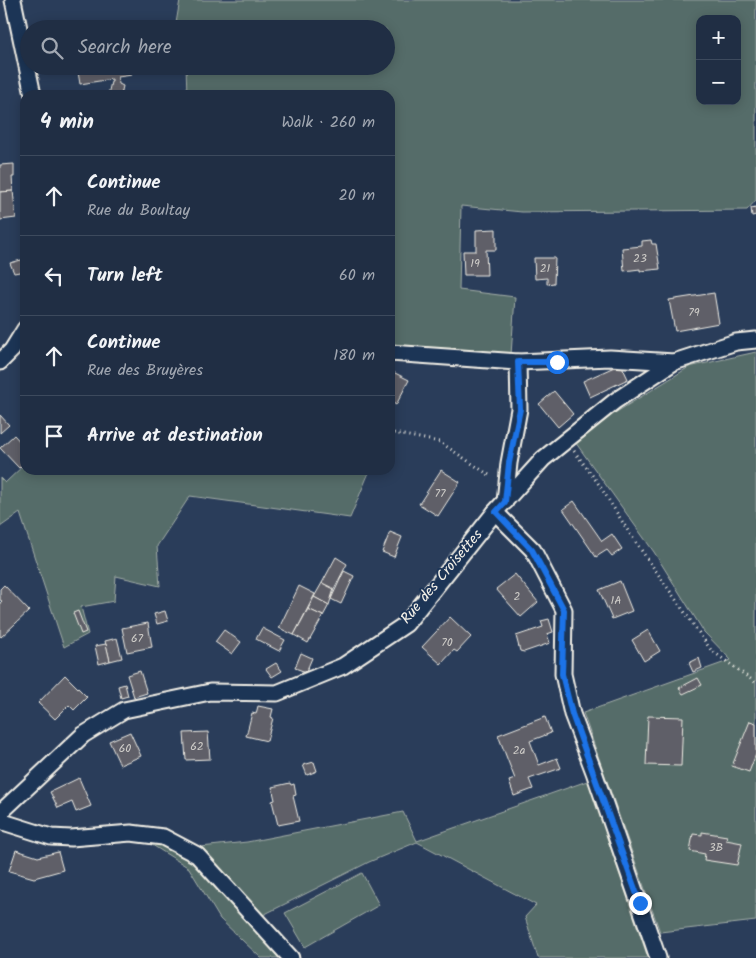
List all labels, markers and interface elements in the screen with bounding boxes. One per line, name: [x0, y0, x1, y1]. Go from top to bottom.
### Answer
map controls: [696, 15, 741, 105]
button: +: [696, 15, 741, 60]
search box: [20, 20, 395, 75]
text: Search here: [78, 33, 172, 63]
icon: search: [38, 34, 66, 62]
button: −: [696, 60, 741, 105]
text: 4 min: [40, 106, 94, 139]
text: Walk · 260 m: [282, 110, 375, 135]
text: Continue: [87, 168, 160, 198]
icon: ahead: [40, 182, 68, 210]
text: 20 m: [339, 183, 375, 208]
text: Rue du Boultay: [87, 198, 190, 223]
house number: 23: [633, 249, 647, 268]
house number: 19: [470, 254, 480, 273]
house number: 21: [540, 259, 551, 278]
text: Turn left: [87, 261, 162, 291]
icon: left: [40, 262, 68, 290]
text: 60 m: [339, 263, 375, 288]
house number: 79: [688, 303, 700, 322]
text: Continue: [87, 328, 160, 358]
icon: ahead: [40, 342, 68, 370]
text: 180 m: [333, 343, 375, 368]
route start: [546, 351, 569, 374]
text: Rue des Bruyères: [87, 358, 203, 383]
text: Arrive at destination: [87, 421, 263, 451]
icon: arrive: [40, 422, 68, 450]
house number: 77: [434, 484, 446, 503]
street label: Rue des Croisettes: [395, 524, 489, 630]
house number: 2: [514, 587, 521, 606]
house number: 1A: [610, 591, 622, 610]
house number: 67: [131, 629, 144, 648]
house number: 70: [441, 633, 453, 652]
house number: 62: [190, 737, 204, 756]
house number: 60: [119, 739, 131, 758]
house number: 2a: [513, 741, 526, 760]
house number: 3B: [709, 838, 723, 857]
route end: [629, 892, 652, 915]

